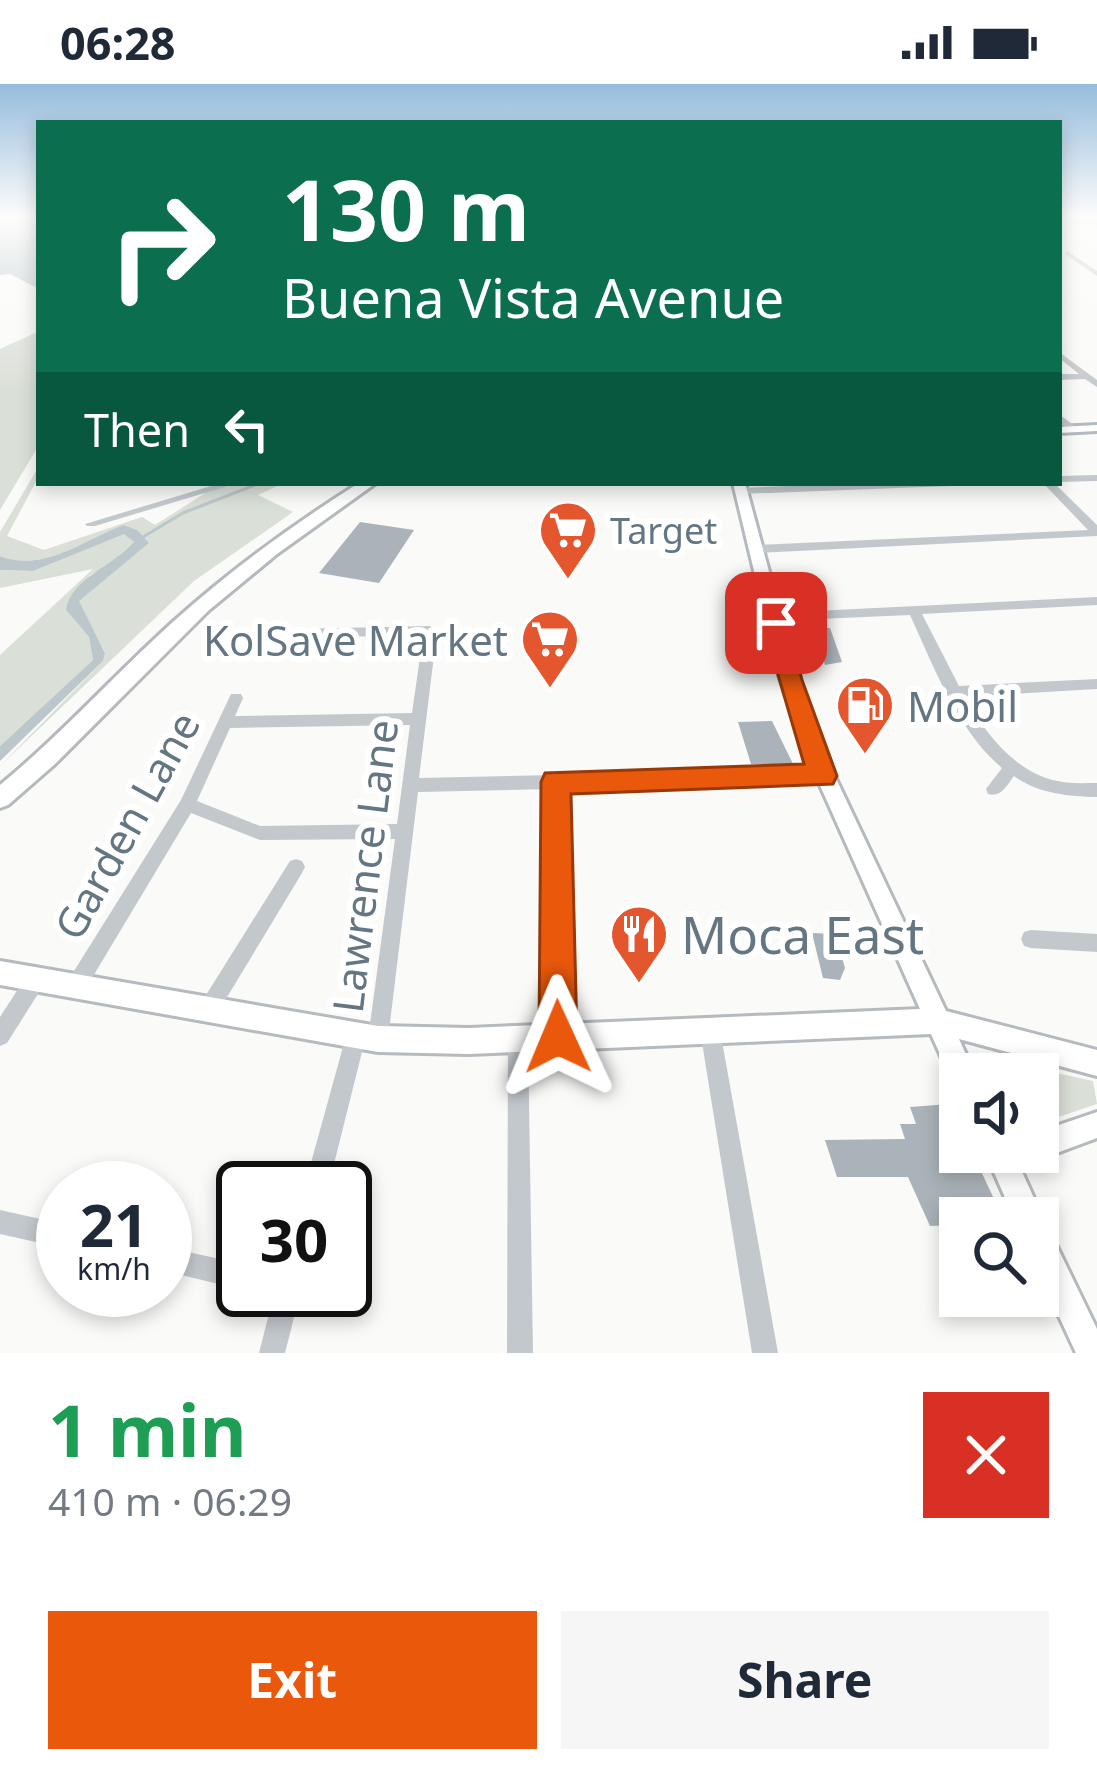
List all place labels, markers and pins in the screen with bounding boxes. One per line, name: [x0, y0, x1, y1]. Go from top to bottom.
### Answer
supermarket icon: Target: [537, 499, 599, 581]
place label: Target: [610, 506, 717, 555]
pin: [725, 572, 827, 674]
supermarket icon: KolSave Market: [519, 608, 581, 690]
place label: KolSave Market: [203, 611, 508, 668]
fuel station icon: Mobil: [834, 674, 896, 756]
place label: Mobil: [907, 677, 1018, 734]
place label: Moca East: [681, 899, 924, 969]
restaurant icon: Moca East: [608, 903, 670, 985]

